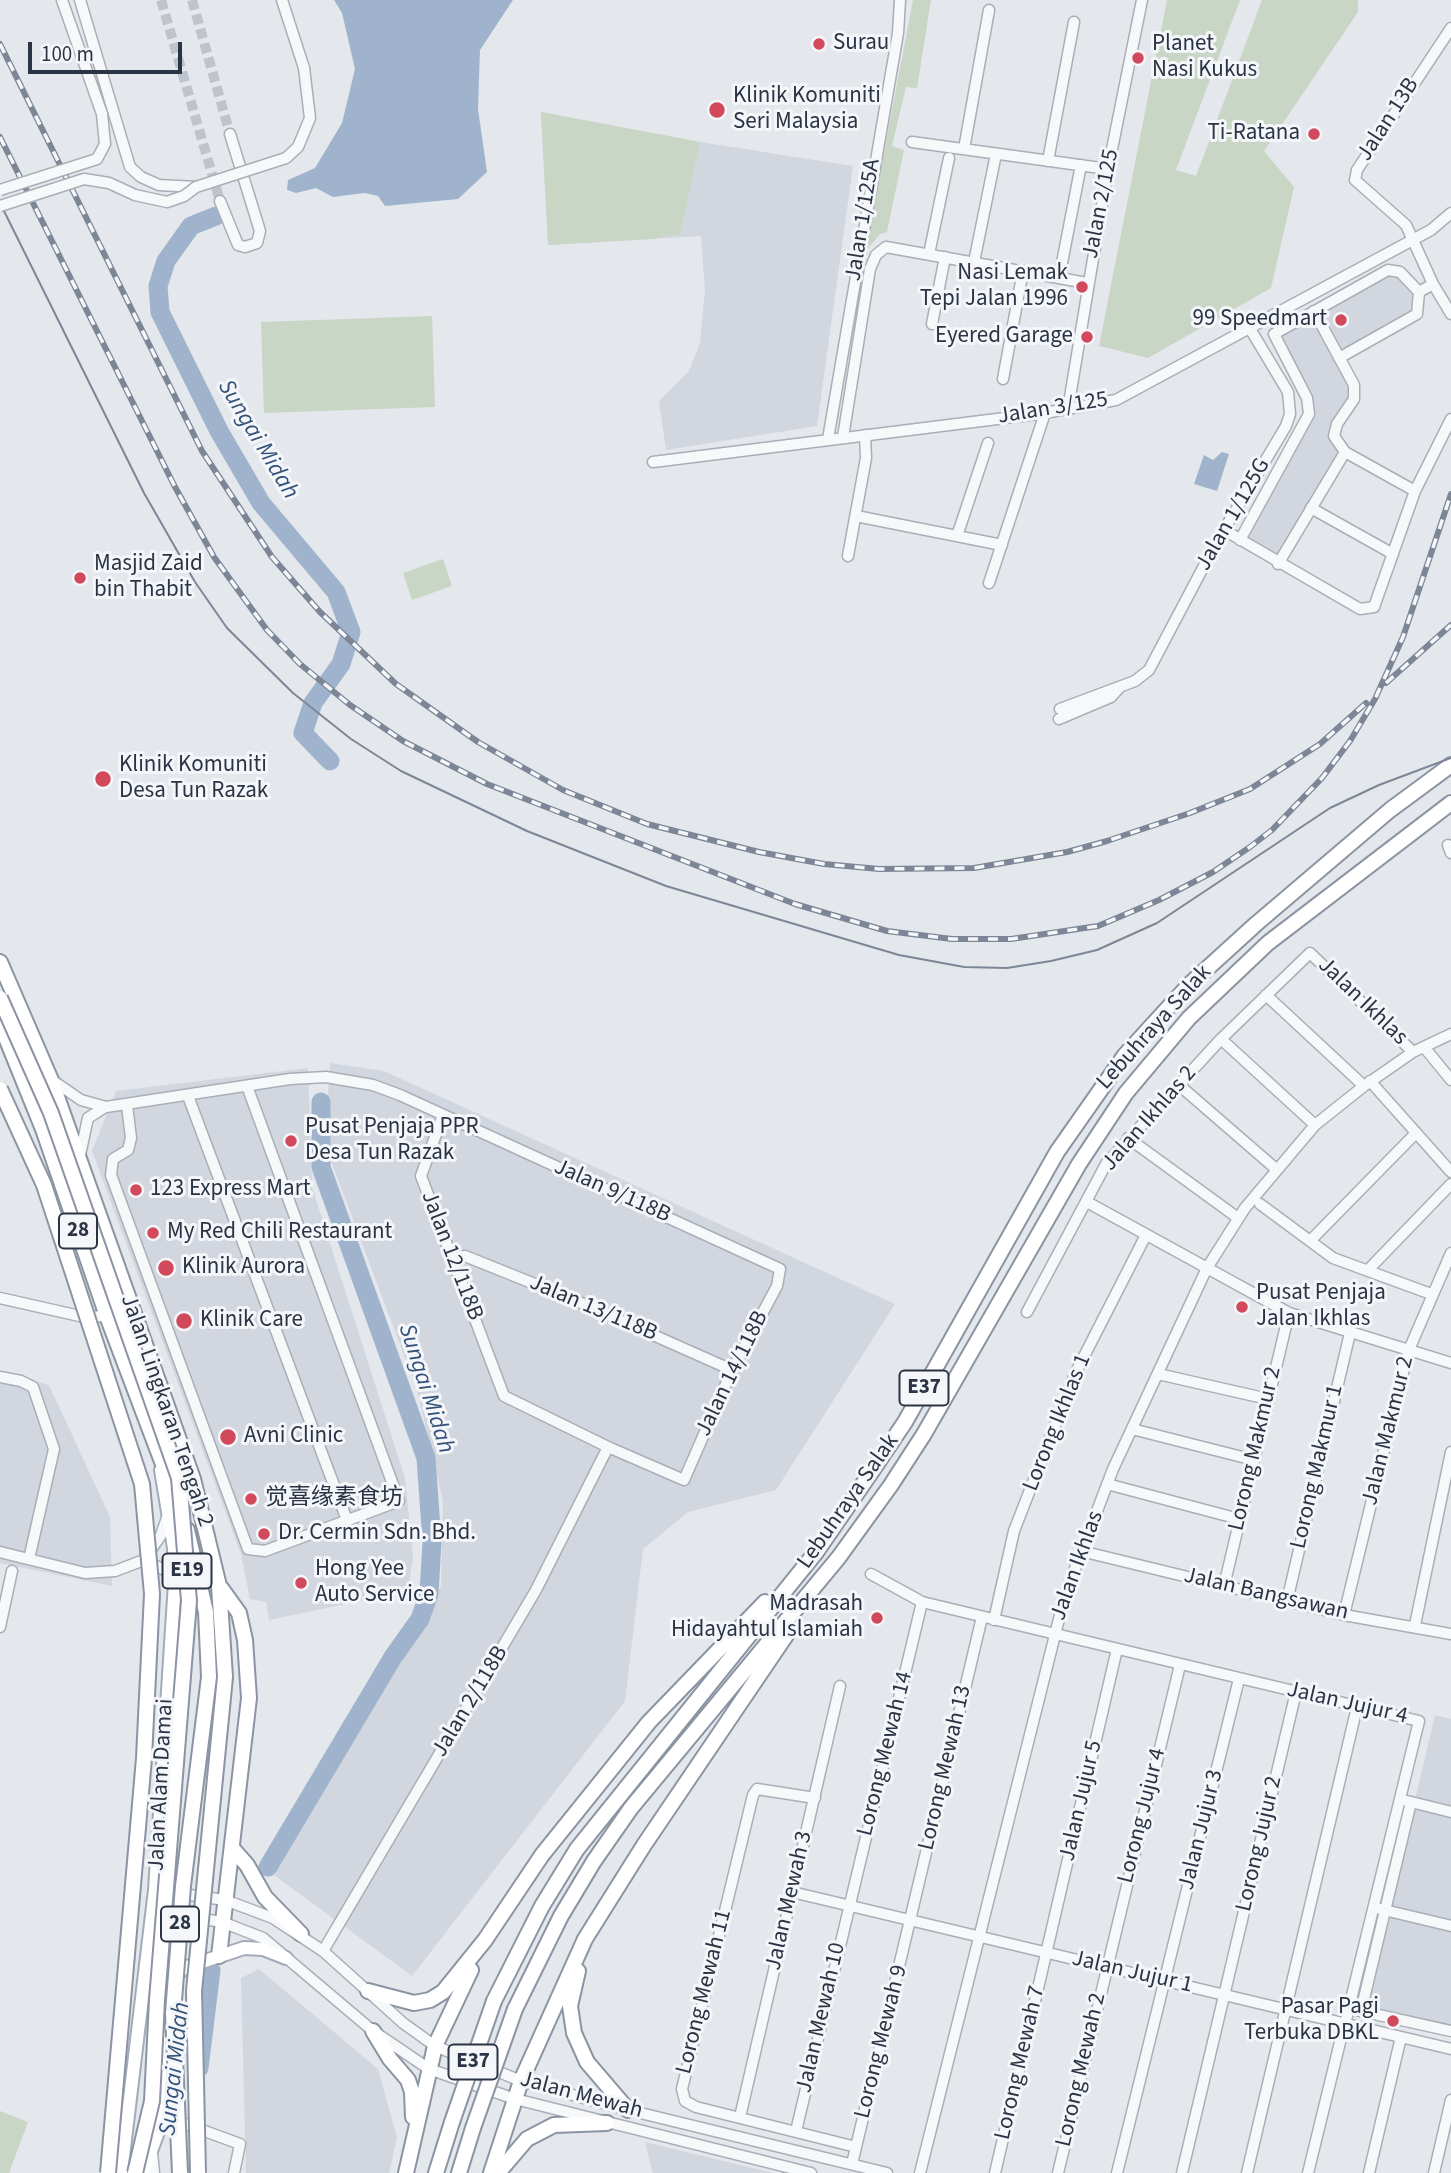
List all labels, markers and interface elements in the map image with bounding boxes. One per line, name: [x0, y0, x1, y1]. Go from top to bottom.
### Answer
scale bar: [32, 28, 186, 72]
place label: Surau: [833, 30, 889, 58]
place label: Planet Nasi Kukus: [1152, 31, 1257, 85]
marker: Surau: [811, 36, 827, 52]
text: 100 m: [41, 39, 94, 69]
marker: Planet Nasi Kukus: [1130, 50, 1146, 66]
street label: Jalan 13B: [1352, 73, 1426, 167]
place label: Klinik Komuniti Seri Malaysia: [733, 83, 881, 137]
marker: Klinik Komuniti Seri Malaysia: [707, 100, 727, 120]
place label: Ti-Ratana: [1208, 120, 1300, 148]
marker: Ti-Ratana: [1306, 126, 1322, 142]
street label: Jalan 2/125: [1078, 147, 1126, 261]
street label: Jalan 1/125A: [841, 157, 887, 283]
place label: Nasi Lemak Tepi Jalan 1996: [920, 260, 1068, 314]
marker: Nasi Lemak Tepi Jalan 1996: [1074, 279, 1090, 295]
place label: 99 Speedmart: [1192, 306, 1327, 334]
marker: 99 Speedmart: [1333, 312, 1349, 328]
place label: Eyered Garage: [935, 323, 1073, 351]
marker: Eyered Garage: [1079, 329, 1095, 345]
water label: Sungai Midah: [210, 375, 304, 505]
street label: Jalan 3/125: [996, 387, 1110, 431]
street label: Jalan 1/125G: [1191, 454, 1277, 576]
place label: Masjid Zaid bin Thabit: [94, 551, 203, 605]
marker: Masjid Zaid bin Thabit: [72, 570, 88, 586]
place label: Klinik Komuniti Desa Tun Razak: [119, 752, 268, 806]
marker: Klinik Komuniti Desa Tun Razak: [93, 769, 113, 789]
street label: Jalan Ikhlas: [1311, 952, 1413, 1052]
street label: Lebuhraya Salak: [1092, 960, 1218, 1096]
street label: Jalan Ikhlas 2: [1097, 1061, 1203, 1177]
place label: Pusat Penjaja PPR Desa Tun Razak: [305, 1114, 479, 1168]
marker: Pusat Penjaja PPR Desa Tun Razak: [283, 1133, 299, 1149]
street label: Jalan 9/118B: [549, 1154, 675, 1230]
place label: 123 Express Mart: [150, 1176, 310, 1204]
marker: 123 Express Mart: [128, 1182, 144, 1198]
street label: Jalan 12/118B: [414, 1188, 488, 1324]
road number: 28: [59, 1214, 97, 1248]
place label: My Red Chili Restaurant: [167, 1219, 392, 1247]
marker: My Red Chili Restaurant: [145, 1225, 161, 1241]
place label: Klinik Aurora: [182, 1254, 305, 1282]
marker: Klinik Aurora: [156, 1258, 176, 1278]
street label: Jalan 13/118B: [525, 1270, 661, 1348]
place label: Pusat Penjaja Jalan Ikhlas: [1256, 1280, 1386, 1334]
street label: Jalan Lingkaran Tengah 2: [113, 1291, 219, 1531]
marker: Pusat Penjaja Jalan Ikhlas: [1234, 1299, 1250, 1315]
place label: Klinik Care: [200, 1307, 303, 1335]
street label: Jalan 14/118B: [691, 1307, 775, 1441]
marker: Klinik Care: [174, 1311, 194, 1331]
water label: Sungai Midah: [391, 1321, 459, 1457]
street label: Lorong Ikhlas 1: [1018, 1350, 1098, 1496]
street label: Jalan Makmur 2: [1357, 1354, 1421, 1508]
street label: Lorong Makmur 2: [1224, 1364, 1288, 1534]
road number: E37: [900, 1370, 948, 1406]
street label: Lorong Makmur 1: [1286, 1382, 1350, 1552]
place label: Avni Clinic: [244, 1423, 343, 1451]
marker: Avni Clinic: [218, 1427, 238, 1447]
street label: Lebuhraya Salak: [792, 1429, 906, 1575]
place label: 觉喜缘素食坊: [265, 1485, 403, 1513]
marker: 觉喜缘素食坊: [243, 1491, 259, 1507]
street label: Jalan Ikhlas: [1045, 1508, 1111, 1624]
place label: Dr. Cermin Sdn. Bhd.: [278, 1520, 476, 1548]
marker: Dr. Cermin Sdn. Bhd.: [256, 1526, 272, 1542]
road number: E19: [162, 1554, 212, 1588]
place label: Hong Yee Auto Service: [315, 1556, 434, 1610]
street label: Jalan Bangsawan: [1181, 1563, 1351, 1627]
marker: Hong Yee Auto Service: [293, 1575, 309, 1591]
place label: Madrasah Hidayahtul Islamiah: [671, 1591, 863, 1645]
marker: Madrasah Hidayahtul Islamiah: [869, 1610, 885, 1626]
street label: Jalan 2/118B: [427, 1642, 515, 1762]
street label: Lorong Mewah 14: [852, 1669, 920, 1839]
street label: Jalan Jujur 4: [1284, 1677, 1410, 1731]
street label: Lorong Mewah 13: [914, 1683, 978, 1853]
street label: Jalan Alam Damai: [144, 1698, 180, 1872]
street label: Jalan Jujur 5: [1055, 1738, 1109, 1864]
street label: Lorong Jujur 4: [1113, 1746, 1173, 1886]
street label: Jalan Jujur 3: [1174, 1767, 1230, 1893]
street label: Lorong Jujur 2: [1231, 1774, 1289, 1914]
street label: Jalan Mewah 3: [761, 1829, 819, 1973]
road number: 28: [161, 1906, 199, 1941]
street label: Lorong Mewah 11: [671, 1907, 739, 2077]
street label: Jalan Mewah 10: [791, 1940, 853, 2096]
street label: Jalan Jujur 1: [1069, 1946, 1195, 2000]
street label: Lorong Mewah 9: [850, 1962, 914, 2122]
street label: Lorong Mewah 7: [990, 1983, 1052, 2143]
street label: Lorong Mewah 2: [1051, 1990, 1113, 2150]
place label: Pasar Pagi Terbuka DBKL: [1244, 1994, 1379, 2048]
water label: Sungai Midah: [155, 2001, 197, 2137]
marker: Pasar Pagi Terbuka DBKL: [1385, 2013, 1401, 2029]
road number: E37: [448, 2044, 498, 2080]
street label: Jalan Mewah: [517, 2066, 645, 2126]

